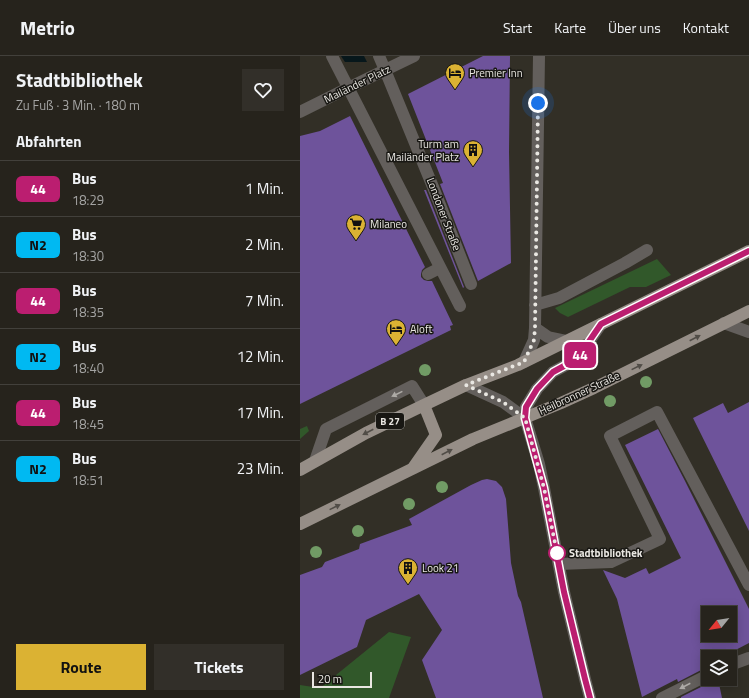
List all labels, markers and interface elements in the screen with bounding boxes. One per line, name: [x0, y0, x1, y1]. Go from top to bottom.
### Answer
text: Metrio: [20, 13, 75, 42]
text: Start: [503, 17, 532, 38]
text: Karte: [554, 17, 586, 38]
text: Über uns: [608, 17, 661, 38]
text: Kontakt: [683, 17, 729, 38]
street label: Mailänder Platz: [321, 61, 393, 107]
hotel icon: Premier Inn: [444, 62, 466, 90]
text: Stadtbibliothek: [16, 65, 143, 94]
place label: Premier Inn: [469, 65, 523, 81]
button: heart: [242, 69, 284, 111]
your location: [528, 93, 548, 113]
text: Zu Fuß · 3 Min. · 180 m: [16, 95, 140, 115]
text: Abfahrten: [16, 130, 82, 153]
place label: Turm am Mailänder Platz: [387, 136, 459, 165]
building icon: Turm am Mailänder Platz: [462, 139, 484, 167]
text: Bus: [72, 167, 97, 190]
street label: Londoner Straße: [423, 175, 465, 253]
text: 1 Min.: [245, 177, 284, 200]
text: 44: [30, 178, 46, 199]
text: 18:29: [72, 190, 104, 210]
supermarket icon: Milaneo: [345, 213, 367, 241]
place label: Milaneo: [370, 216, 407, 232]
text: Bus: [72, 223, 97, 246]
text: 2 Min.: [245, 233, 284, 256]
text: N2: [29, 234, 47, 255]
text: 18:30: [72, 246, 104, 266]
text: Bus: [72, 279, 97, 302]
text: 7 Min.: [245, 289, 284, 312]
text: 44: [30, 290, 46, 311]
text: 18:35: [72, 302, 104, 322]
hotel icon: Aloft: [385, 318, 407, 346]
place label: Aloft: [410, 321, 433, 337]
one-way arrow: [690, 334, 701, 341]
text: Bus: [72, 335, 97, 358]
line badge: 44: [562, 342, 598, 368]
text: 44: [572, 344, 588, 365]
text: 12 Min.: [237, 345, 284, 368]
text: N2: [29, 346, 47, 367]
text: 18:40: [72, 358, 104, 378]
one-way arrow: [631, 364, 642, 370]
street label: Heilbronner Straße: [536, 367, 623, 419]
text: Bus: [72, 391, 97, 414]
one-way arrow: [391, 391, 402, 397]
text: 17 Min.: [237, 401, 284, 424]
text: 44: [30, 402, 46, 423]
road number: B 27: [376, 413, 404, 429]
text: 18:45: [72, 414, 104, 434]
one-way arrow: [362, 429, 374, 435]
text: Bus: [72, 447, 97, 470]
one-way arrow: [442, 449, 453, 455]
text: 23 Min.: [237, 457, 284, 480]
text: N2: [29, 458, 47, 479]
text: 18:51: [72, 470, 104, 490]
one-way arrow: [329, 504, 341, 510]
marker: Stadtbibliothek: [548, 544, 566, 562]
place label: Stadtbibliothek: [569, 545, 643, 561]
building icon: Look 21: [397, 557, 419, 585]
place label: Look 21: [422, 560, 459, 576]
north arrow: [701, 606, 737, 642]
map controls: [701, 606, 737, 686]
button: Route: [16, 644, 146, 690]
button: Tickets: [154, 644, 284, 690]
button: layers: [701, 650, 737, 686]
scale bar: [312, 670, 372, 689]
text: 20 m: [318, 671, 342, 687]
one-way arrow: [679, 683, 691, 689]

